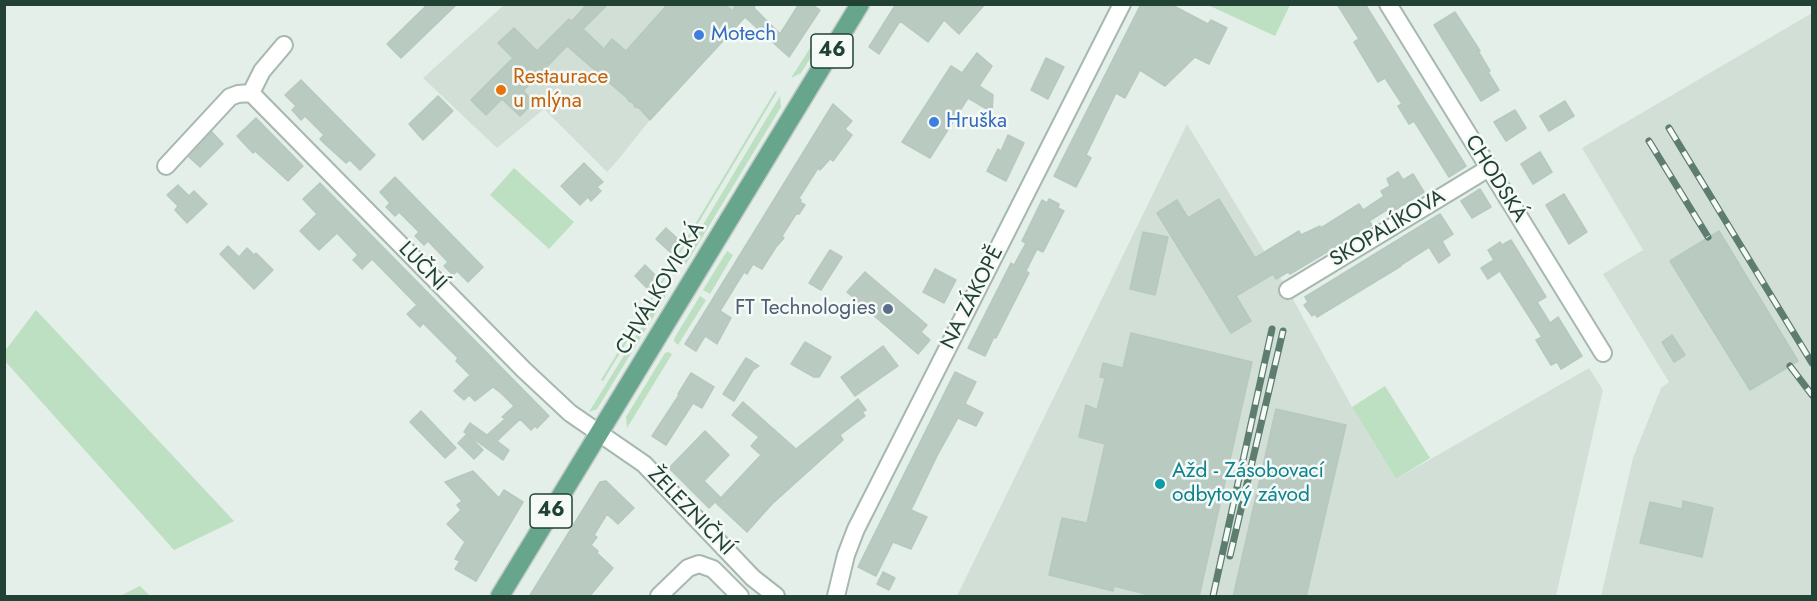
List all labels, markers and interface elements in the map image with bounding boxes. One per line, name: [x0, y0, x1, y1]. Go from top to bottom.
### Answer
place label: Motech: [711, 22, 776, 48]
marker: Motech: [692, 28, 706, 42]
road number: 46: [811, 34, 853, 68]
place label: Restaurace u mlýna: [513, 65, 608, 115]
marker: Restaurace u mlýna: [494, 83, 508, 97]
place label: Hruška: [946, 109, 1007, 135]
marker: Hruška: [927, 115, 941, 129]
street label: CHODSKÁ: [1458, 131, 1532, 227]
street label: SKOPALÍKOVA: [1326, 185, 1450, 273]
street label: CHVÁLKOVICKÁ: [611, 218, 711, 360]
street label: LUČNÍ: [393, 237, 451, 297]
street label: NA ZÁKOPĚ: [936, 242, 1010, 354]
place label: FT Technologies: [735, 296, 876, 322]
marker: FT Technologies: [881, 302, 895, 316]
place label: Ažd - Zásobovací odbytový závod: [1172, 459, 1324, 509]
street label: ŽELEZNIČNÍ: [642, 463, 738, 561]
marker: Ažd - Zásobovací odbytový závod: [1153, 477, 1167, 491]
road number: 46: [530, 494, 572, 528]

